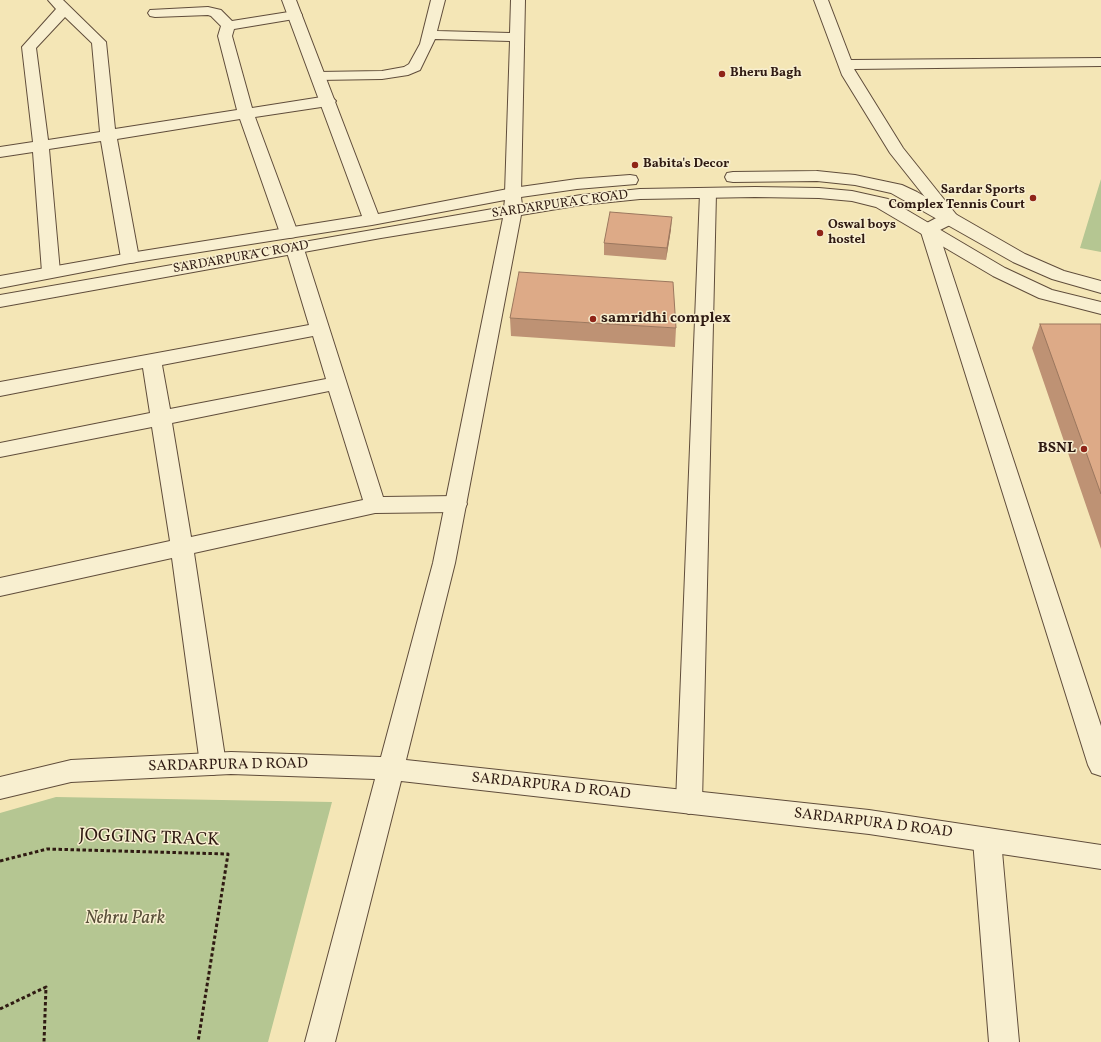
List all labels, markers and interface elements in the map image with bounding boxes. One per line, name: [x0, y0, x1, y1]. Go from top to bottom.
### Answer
place label: Bheru Bagh: [730, 66, 802, 82]
marker: Bheru Bagh: [717, 69, 727, 79]
place label: Babita's Decor: [643, 157, 729, 173]
marker: Babita's Decor: [630, 160, 640, 170]
place label: Sardar Sports Complex Tennis Court: [888, 183, 1025, 214]
street label: SARDARPURA C ROAD: [491, 188, 629, 222]
marker: Sardar Sports Complex Tennis Court: [1028, 193, 1038, 203]
place label: Oswal boys hostel: [828, 218, 896, 249]
marker: Oswal boys hostel: [815, 228, 825, 238]
street label: SARDARPURA C ROAD: [172, 238, 310, 278]
place label: samridhi complex: [601, 310, 731, 328]
marker: samridhi complex: [588, 314, 598, 324]
place label: BSNL: [1038, 440, 1076, 458]
marker: BSNL: [1079, 444, 1089, 454]
street label: SARDARPURA D ROAD: [148, 756, 308, 776]
street label: SARDARPURA D ROAD: [471, 770, 631, 804]
street label: SARDARPURA D ROAD: [793, 805, 953, 843]
street label: JOGGING TRACK: [78, 826, 220, 852]
park label: Nehru Park: [85, 909, 165, 931]

